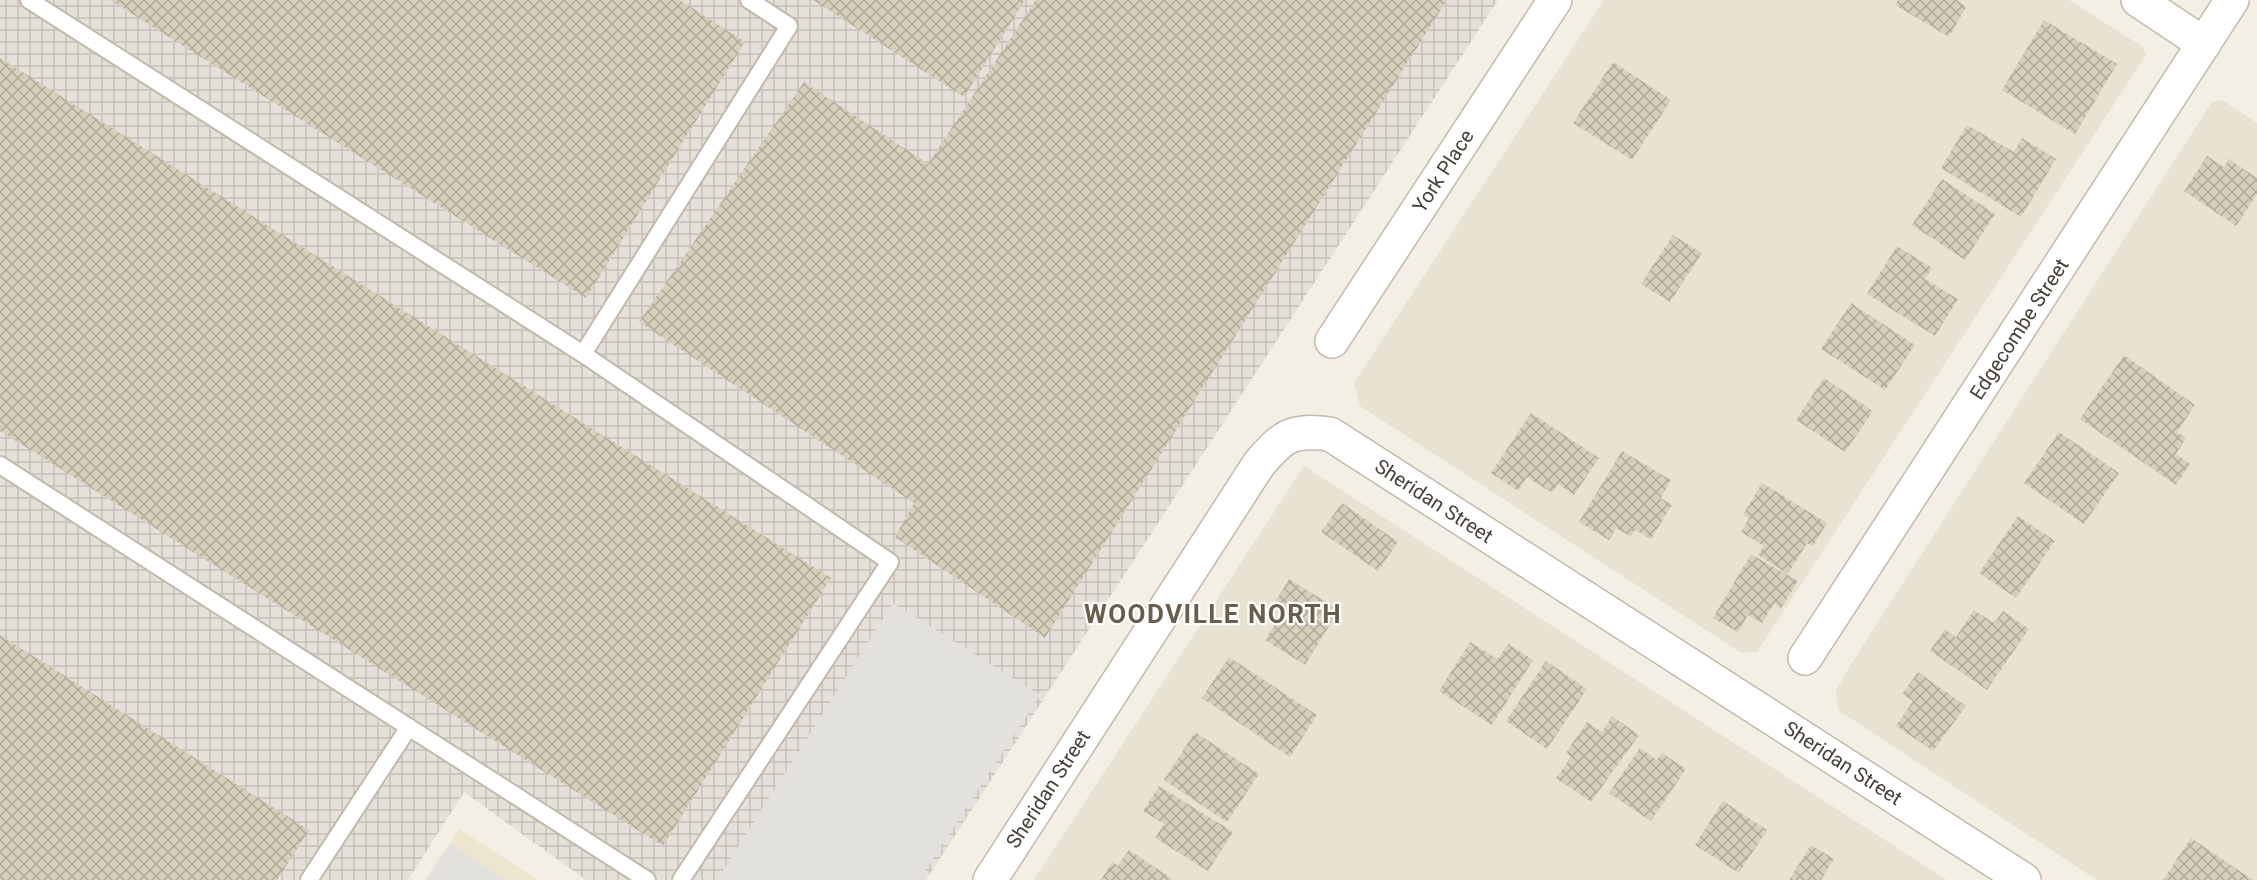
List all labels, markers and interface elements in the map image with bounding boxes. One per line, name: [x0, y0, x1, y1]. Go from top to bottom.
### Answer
street label: York Place: [1407, 125, 1479, 217]
street label: Edgecombe Street: [1964, 254, 2074, 404]
street label: Sheridan Street: [1370, 454, 1498, 548]
district label: WOODVILLE NORTH: [1084, 599, 1342, 629]
street label: Sheridan Street: [1779, 716, 1907, 810]
street label: Sheridan Street: [1001, 725, 1095, 853]

